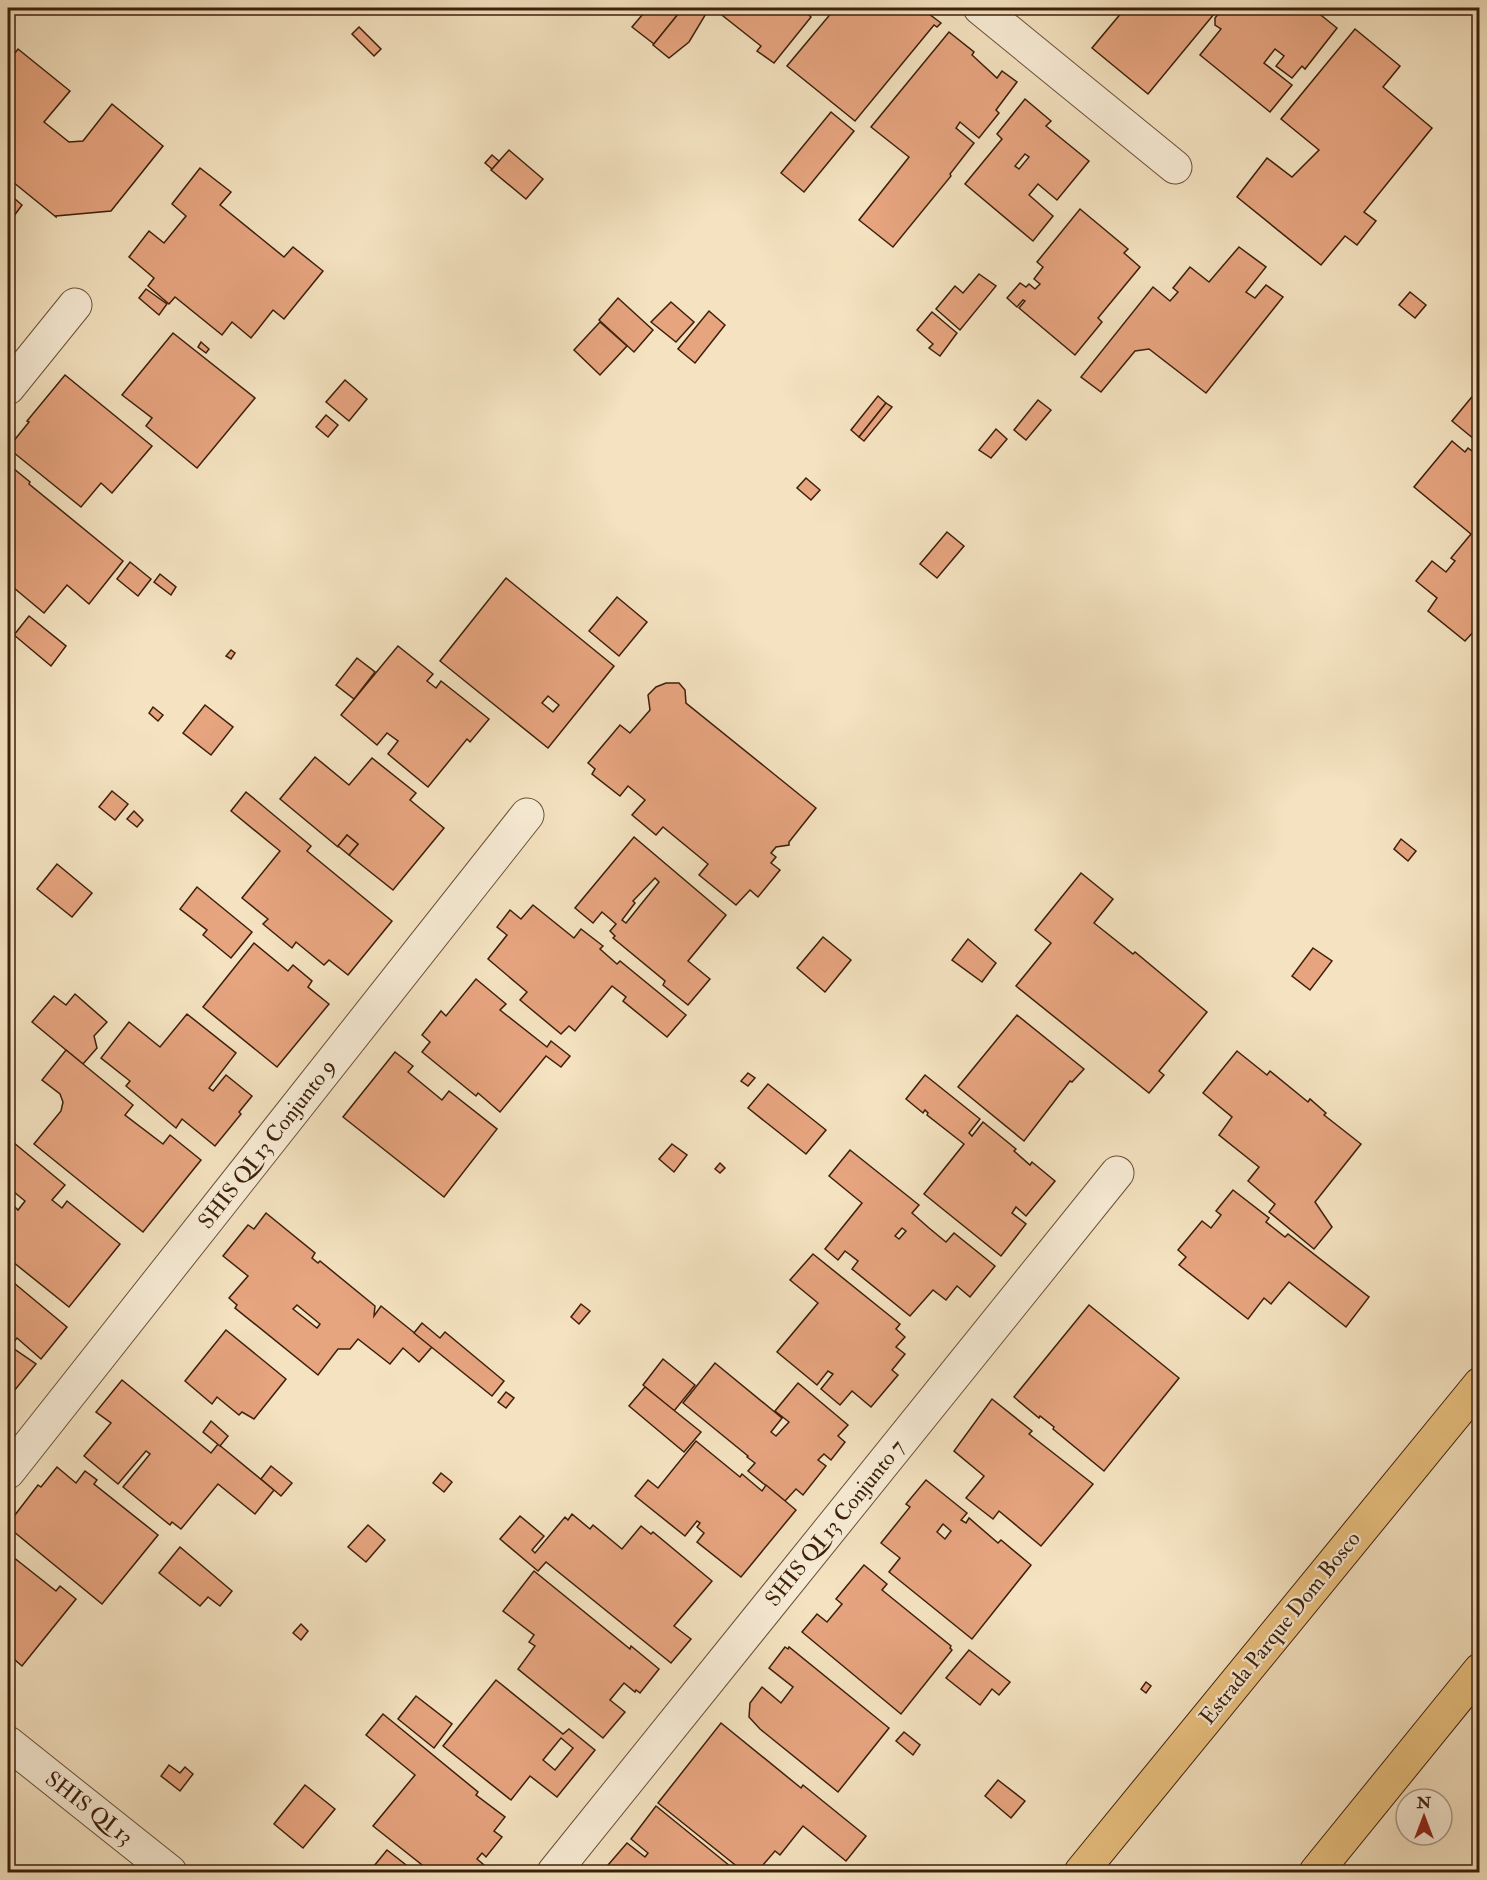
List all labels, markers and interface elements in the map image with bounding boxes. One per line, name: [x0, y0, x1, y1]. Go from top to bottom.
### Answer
street label: SHIS QI 13 Conjunto 9: [192, 1053, 342, 1235]
street label: SHIS QI 13 Conjunto 7: [759, 1434, 911, 1612]
street label: Estrada Parque Dom Bosco: [1193, 1526, 1367, 1730]
street label: SHIS QI 13: [39, 1765, 139, 1851]
north arrow: [1394, 1787, 1454, 1847]
text: N: [1416, 1793, 1432, 1813]

